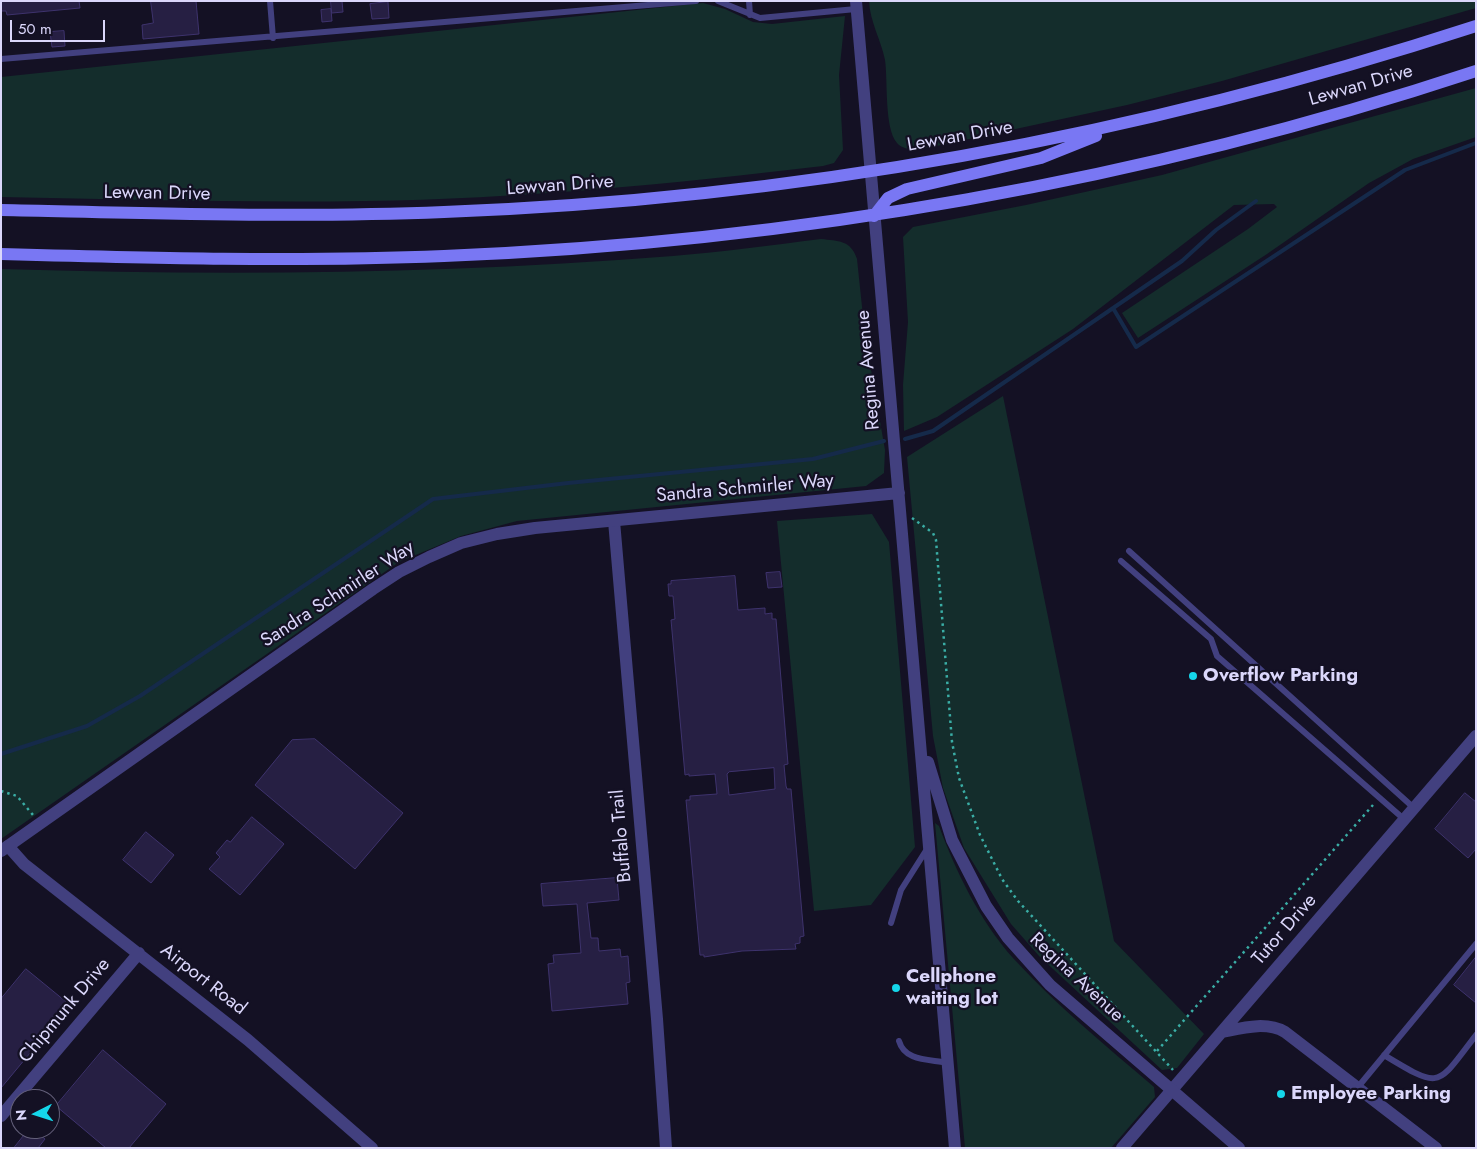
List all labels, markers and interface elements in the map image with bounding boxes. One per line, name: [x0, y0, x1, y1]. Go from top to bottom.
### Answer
scale bar: [12, 10, 108, 42]
text: 50 m: [18, 18, 52, 40]
street label: Lewvan Drive: [1306, 60, 1416, 112]
street label: Lewvan Drive: [905, 116, 1015, 158]
street label: Lewvan Drive: [506, 171, 614, 201]
street label: Lewvan Drive: [103, 182, 211, 206]
street label: Regina Avenue: [852, 309, 886, 431]
street label: Sandra Schmirler Way: [655, 470, 835, 508]
street label: Sandra Schmirler Way: [257, 537, 419, 653]
place label: Overflow Parking: [1203, 665, 1358, 687]
marker: Overflow Parking: [1187, 670, 1199, 682]
street label: Buffalo Trail: [607, 789, 637, 883]
street label: Tutor Drive: [1248, 890, 1322, 970]
street label: Regina Avenue: [1024, 929, 1128, 1027]
street label: Airport Road: [155, 939, 251, 1021]
street label: Chipmunk Drive: [15, 954, 115, 1068]
place label: Cellphone waiting lot: [906, 966, 998, 1010]
marker: Cellphone waiting lot: [890, 982, 902, 994]
place label: Employee Parking: [1291, 1083, 1451, 1105]
marker: Employee Parking: [1275, 1088, 1287, 1100]
north arrow: [10, 1089, 60, 1139]
text: N: [11, 1109, 32, 1122]

